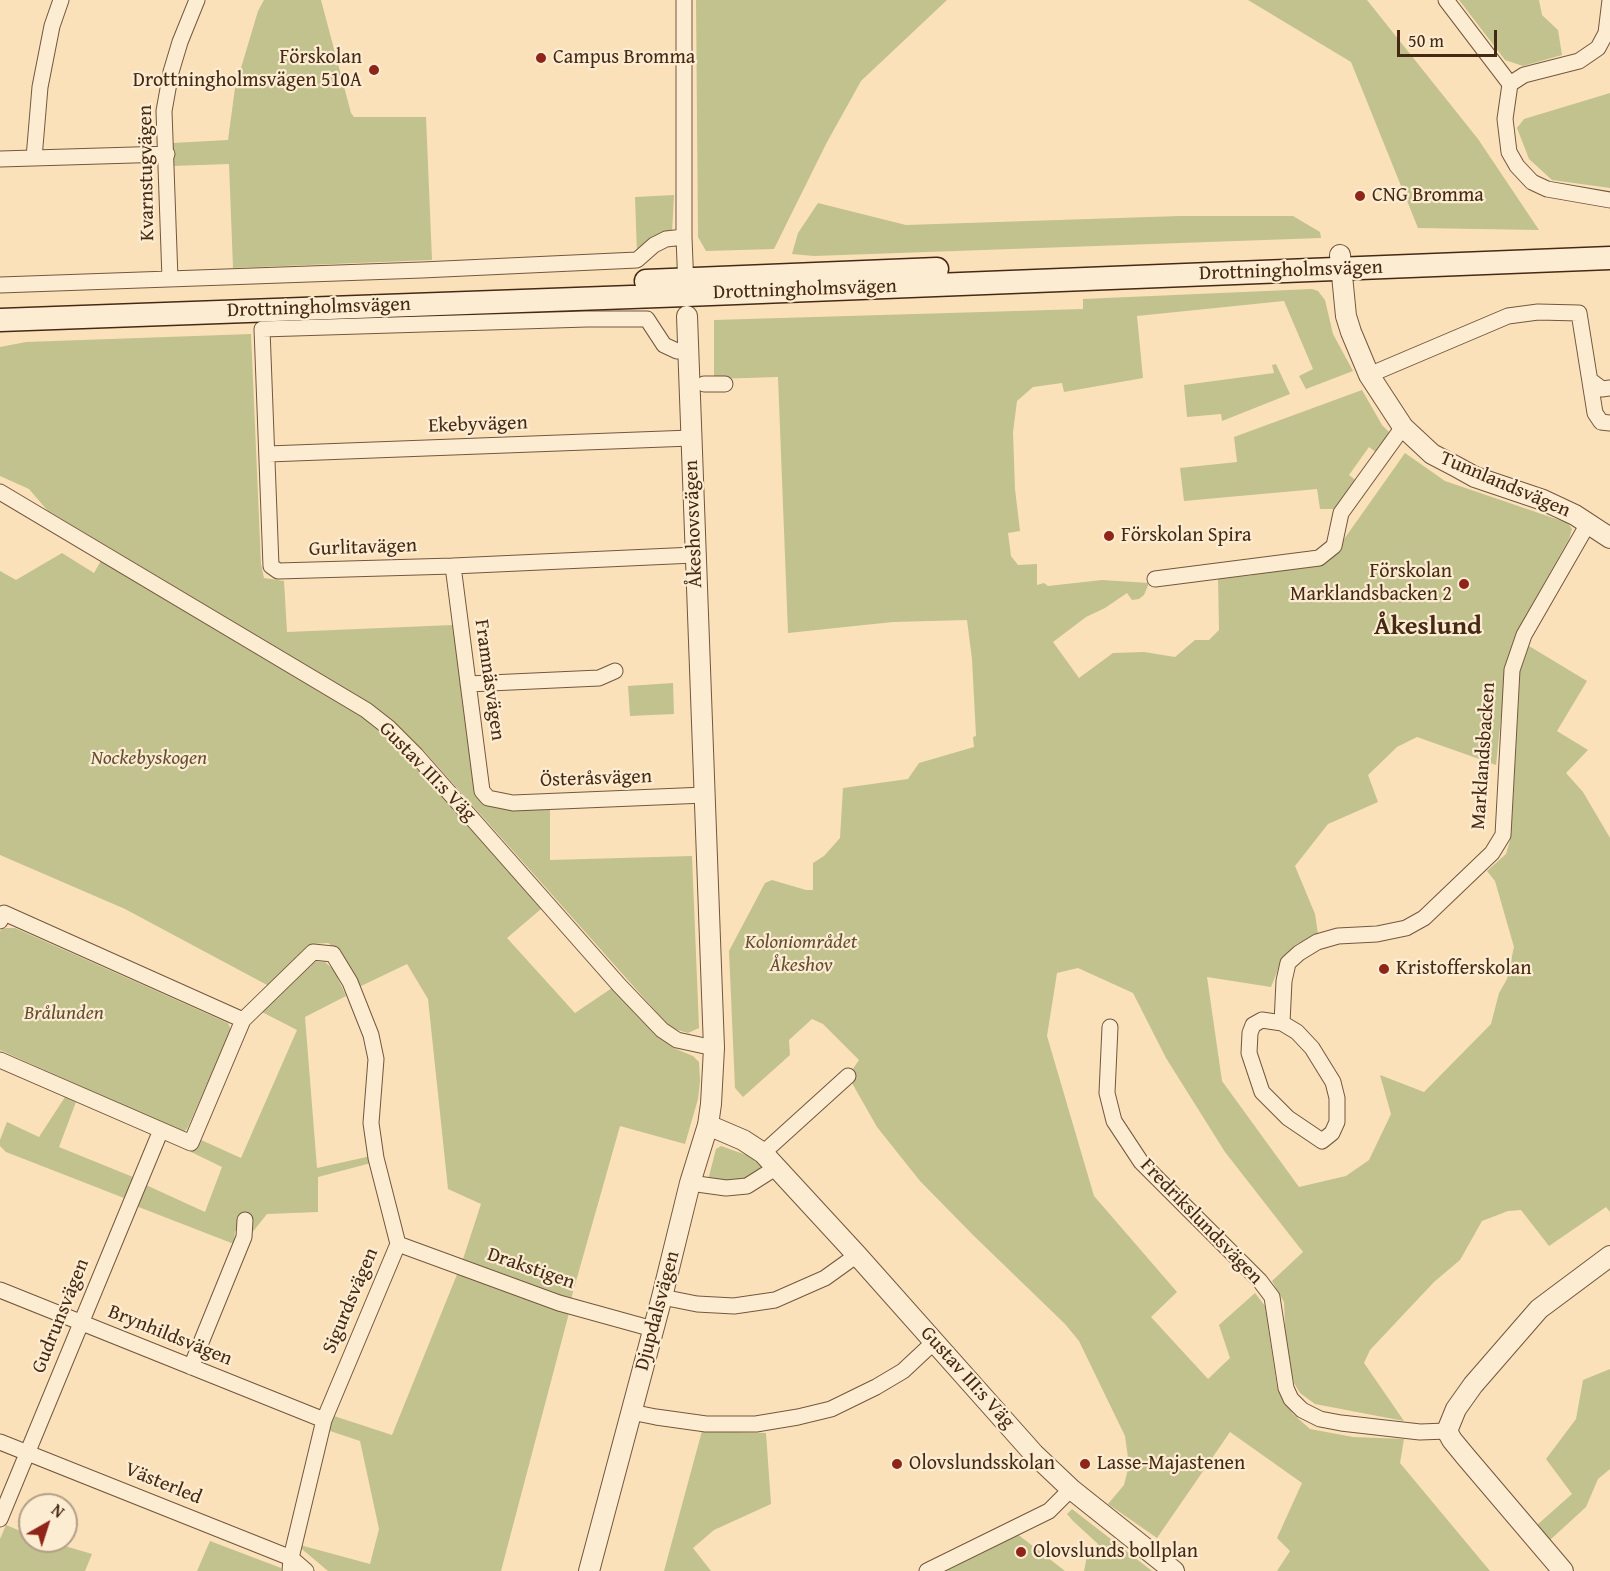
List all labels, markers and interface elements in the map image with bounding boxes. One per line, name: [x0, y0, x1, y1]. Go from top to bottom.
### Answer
scale bar: [1400, 18, 1500, 56]
text: 50 m: [1408, 27, 1444, 54]
place label: Förskolan Drottningholmsvägen 510A: [133, 46, 362, 93]
place label: Campus Bromma: [553, 46, 695, 70]
marker: Campus Bromma: [534, 51, 548, 65]
marker: Förskolan Drottningholmsvägen 510A: [367, 63, 381, 77]
street label: Kvarnstugvägen: [134, 105, 160, 241]
place label: CNG Bromma: [1372, 184, 1484, 208]
marker: CNG Bromma: [1353, 189, 1367, 203]
street label: Drottningholmsvägen: [1199, 256, 1383, 286]
street label: Drottningholmsvägen: [713, 275, 897, 305]
street label: Drottningholmsvägen: [227, 293, 411, 323]
street label: Ekebyvägen: [428, 411, 528, 439]
street label: Tunnlandsvägen: [1436, 447, 1574, 523]
street label: Åkeshovsvägen: [680, 460, 708, 588]
place label: Förskolan Spira: [1121, 524, 1251, 548]
marker: Förskolan Spira: [1102, 529, 1116, 543]
street label: Gurlitavägen: [308, 534, 418, 562]
place label: Förskolan Marklandsbacken 2: [1290, 560, 1452, 607]
marker: Förskolan Marklandsbacken 2: [1457, 577, 1471, 591]
district label: Åkeslund: [1374, 611, 1482, 643]
street label: Framnäsvägen: [469, 618, 509, 742]
street label: Marklandsbacken: [1467, 681, 1501, 831]
street label: Gustav III:s Väg: [373, 717, 481, 827]
park label: Nockebyskogen: [91, 747, 207, 771]
street label: Österåsvägen: [540, 765, 652, 793]
park label: Koloniområdet Åkeshov: [745, 931, 857, 978]
place label: Kristofferskolan: [1396, 957, 1532, 981]
marker: Kristofferskolan: [1377, 962, 1391, 976]
park label: Brålunden: [24, 1002, 104, 1026]
street label: Fredrikslundsvägen: [1135, 1154, 1267, 1290]
street label: Drakstigen: [484, 1243, 578, 1295]
street label: Sigurdsvägen: [318, 1244, 384, 1358]
street label: Djupdalsvägen: [631, 1249, 685, 1373]
street label: Gudrunsvägen: [27, 1255, 95, 1377]
street label: Brynhildsvägen: [104, 1300, 236, 1372]
street label: Gustav III:s Väg: [915, 1322, 1019, 1434]
place label: Olovslundsskolan: [909, 1452, 1055, 1476]
place label: Lasse-Majastenen: [1097, 1452, 1245, 1476]
marker: Olovslundsskolan: [890, 1457, 904, 1471]
marker: Lasse-Majastenen: [1078, 1457, 1092, 1471]
street label: Västerled: [121, 1458, 205, 1510]
north arrow: [18, 1493, 78, 1553]
text: N: [46, 1498, 70, 1523]
place label: Olovslunds bollplan: [1033, 1540, 1198, 1564]
marker: Olovslunds bollplan: [1014, 1545, 1028, 1559]

